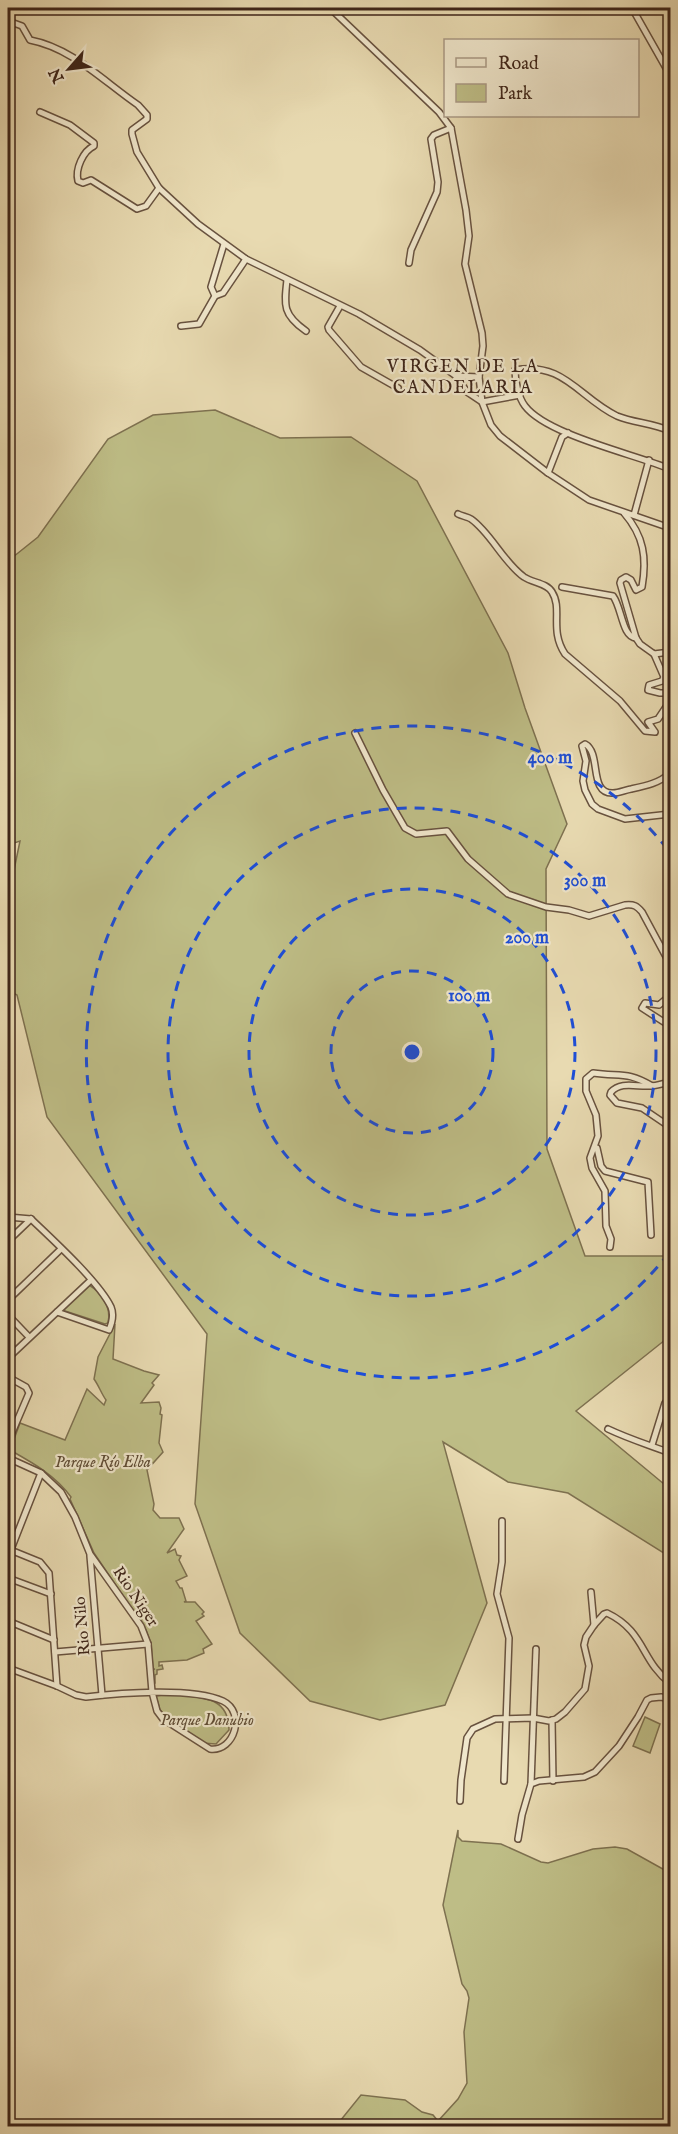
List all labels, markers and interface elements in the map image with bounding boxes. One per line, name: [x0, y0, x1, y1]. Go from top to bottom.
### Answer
north arrow: [39, 39, 99, 99]
legend: [444, 39, 639, 117]
text: Road: [498, 53, 539, 76]
text: N: [45, 64, 70, 87]
text: Park: [498, 83, 533, 106]
district label: VIRGEN DE LA CANDELARIA: [386, 356, 539, 400]
text: 400 m: [528, 747, 572, 770]
text: 300 m: [564, 870, 606, 893]
text: 200 m: [505, 927, 549, 950]
text: 100 m: [448, 985, 490, 1008]
centre of rings: [402, 1042, 422, 1062]
park label: Parque Río Elba: [55, 1453, 151, 1473]
street label: Rio Niger: [108, 1563, 162, 1631]
street label: Rio Nilo: [70, 1595, 96, 1656]
park label: Parque Danubio: [160, 1711, 254, 1731]

